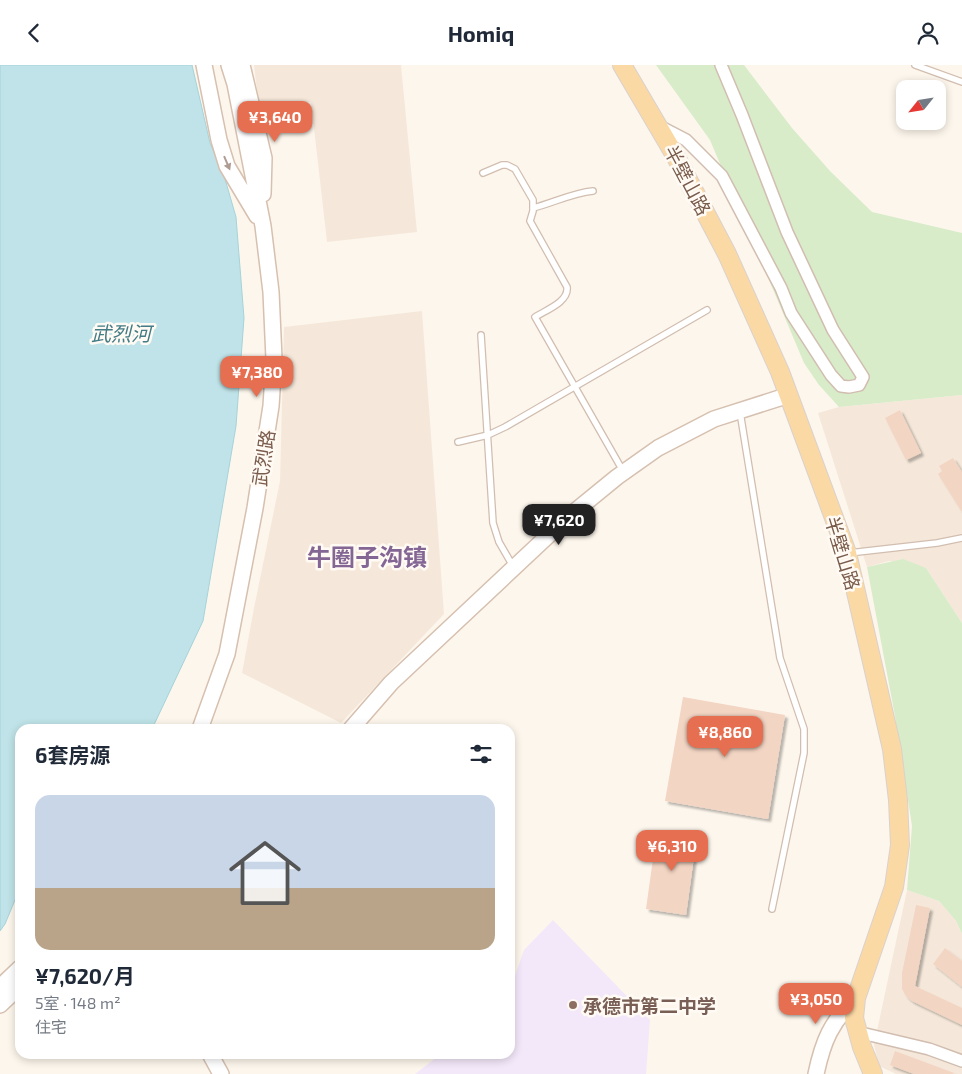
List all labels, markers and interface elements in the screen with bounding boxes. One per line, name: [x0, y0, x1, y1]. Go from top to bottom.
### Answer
icon: back: [20, 19, 48, 47]
icon: person: [914, 19, 942, 47]
text: Homiq: [448, 20, 514, 46]
north arrow: [896, 80, 946, 130]
map controls: [896, 80, 946, 130]
pin: ¥3,640: [234, 101, 316, 143]
text: ¥3,640: [248, 107, 302, 126]
street label: 半壁山路: [660, 141, 716, 219]
one-way arrow: [224, 156, 232, 170]
water label: 武烈河: [91, 321, 155, 345]
pin: ¥7,380: [216, 355, 298, 398]
text: ¥7,380: [231, 362, 283, 381]
street label: 武烈路: [247, 428, 279, 488]
pin: ¥7,620: [518, 503, 600, 546]
text: ¥7,620: [533, 510, 585, 529]
street label: 半壁山路: [821, 513, 865, 593]
district label: 牛圈子沟镇: [307, 542, 427, 571]
pin: ¥8,860: [684, 715, 766, 758]
text: ¥8,860: [698, 722, 752, 741]
icon: filters: [467, 740, 495, 768]
text: 6套房源: [35, 742, 110, 767]
icon: home: [220, 828, 310, 918]
pin: ¥6,310: [631, 829, 713, 872]
text: ¥6,310: [647, 836, 697, 855]
text: ¥7,620/月: [35, 963, 135, 988]
pin: ¥3,050: [775, 983, 857, 1025]
text: ¥3,050: [790, 989, 842, 1008]
text: 5室 · 148 m²: [35, 993, 121, 1012]
place label: 承德市第二中学: [583, 994, 716, 1017]
marker: 承德市第二中学: [567, 999, 579, 1011]
text: 住宅: [35, 1017, 67, 1036]

